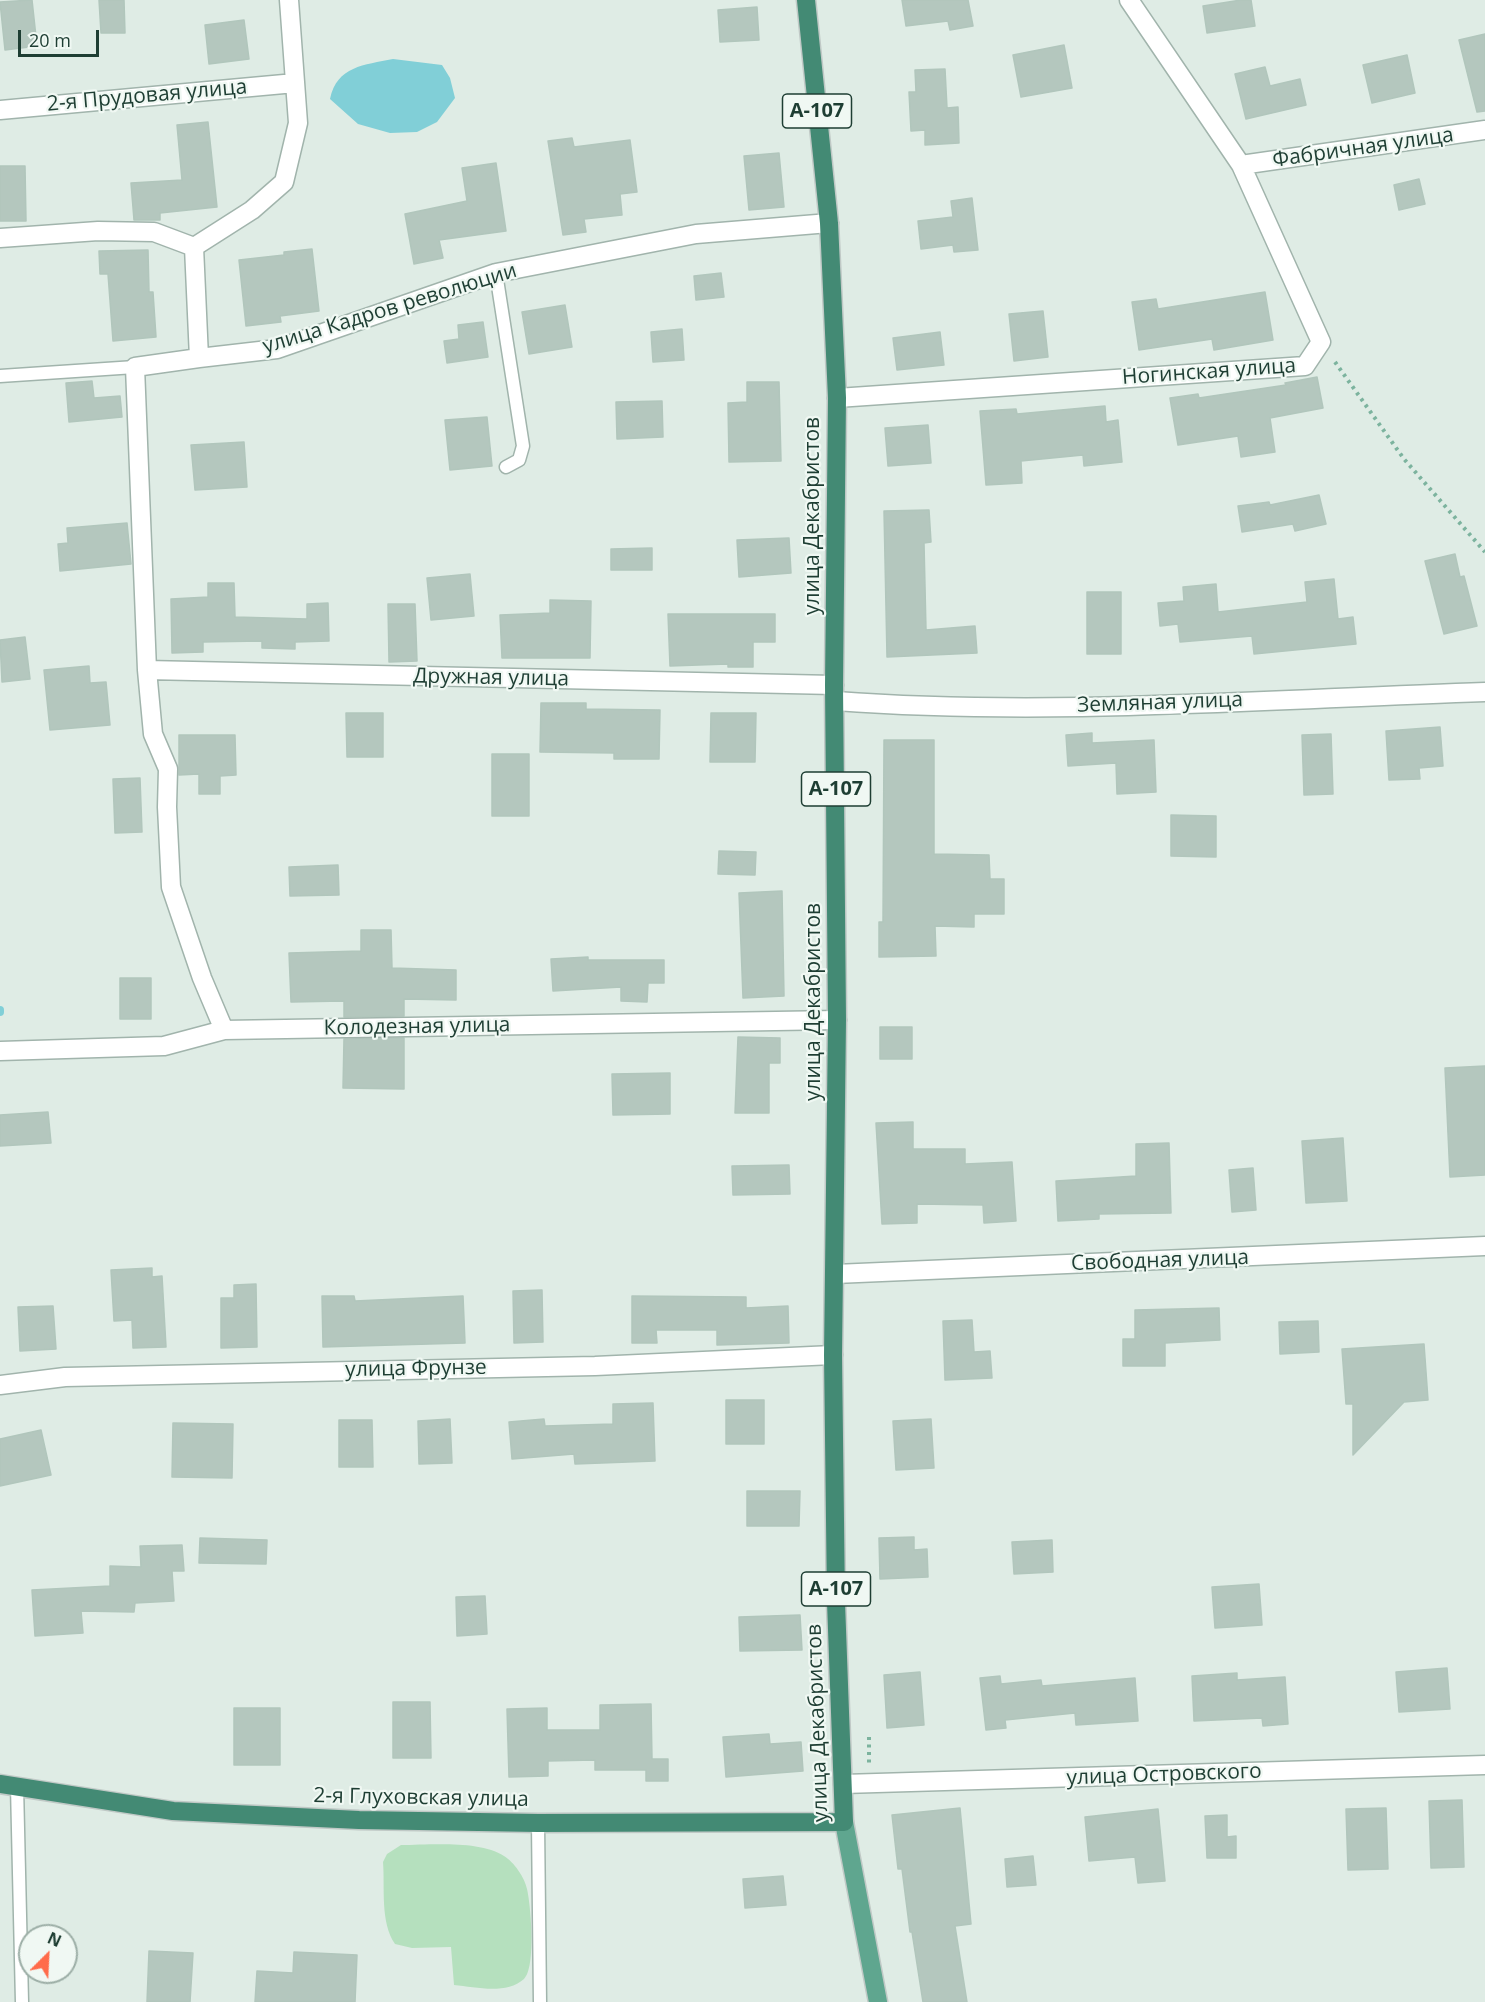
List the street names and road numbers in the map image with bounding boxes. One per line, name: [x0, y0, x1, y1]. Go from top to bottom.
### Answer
street label: 2-я Прудовая улица: [46, 75, 248, 117]
road number: А-107: [782, 94, 852, 128]
street label: Фабричная улица: [1271, 123, 1455, 173]
street label: улица Кадров революции: [260, 258, 520, 360]
street label: Ногинская улица: [1121, 353, 1297, 391]
street label: улица Декабристов: [800, 417, 826, 615]
street label: Дружная улица: [413, 664, 569, 692]
street label: Земляная улица: [1077, 688, 1243, 718]
road number: А-107: [802, 772, 870, 806]
street label: улица Декабристов: [801, 903, 827, 1101]
street label: Колодезная улица: [323, 1013, 511, 1041]
street label: Свободная улица: [1071, 1245, 1249, 1277]
street label: улица Фрунзе: [345, 1355, 487, 1383]
road number: А-107: [802, 1572, 870, 1606]
street label: улица Декабристов: [802, 1624, 834, 1822]
street label: улица Островского: [1066, 1759, 1262, 1791]
street label: 2-я Глуховская улица: [313, 1784, 529, 1812]

